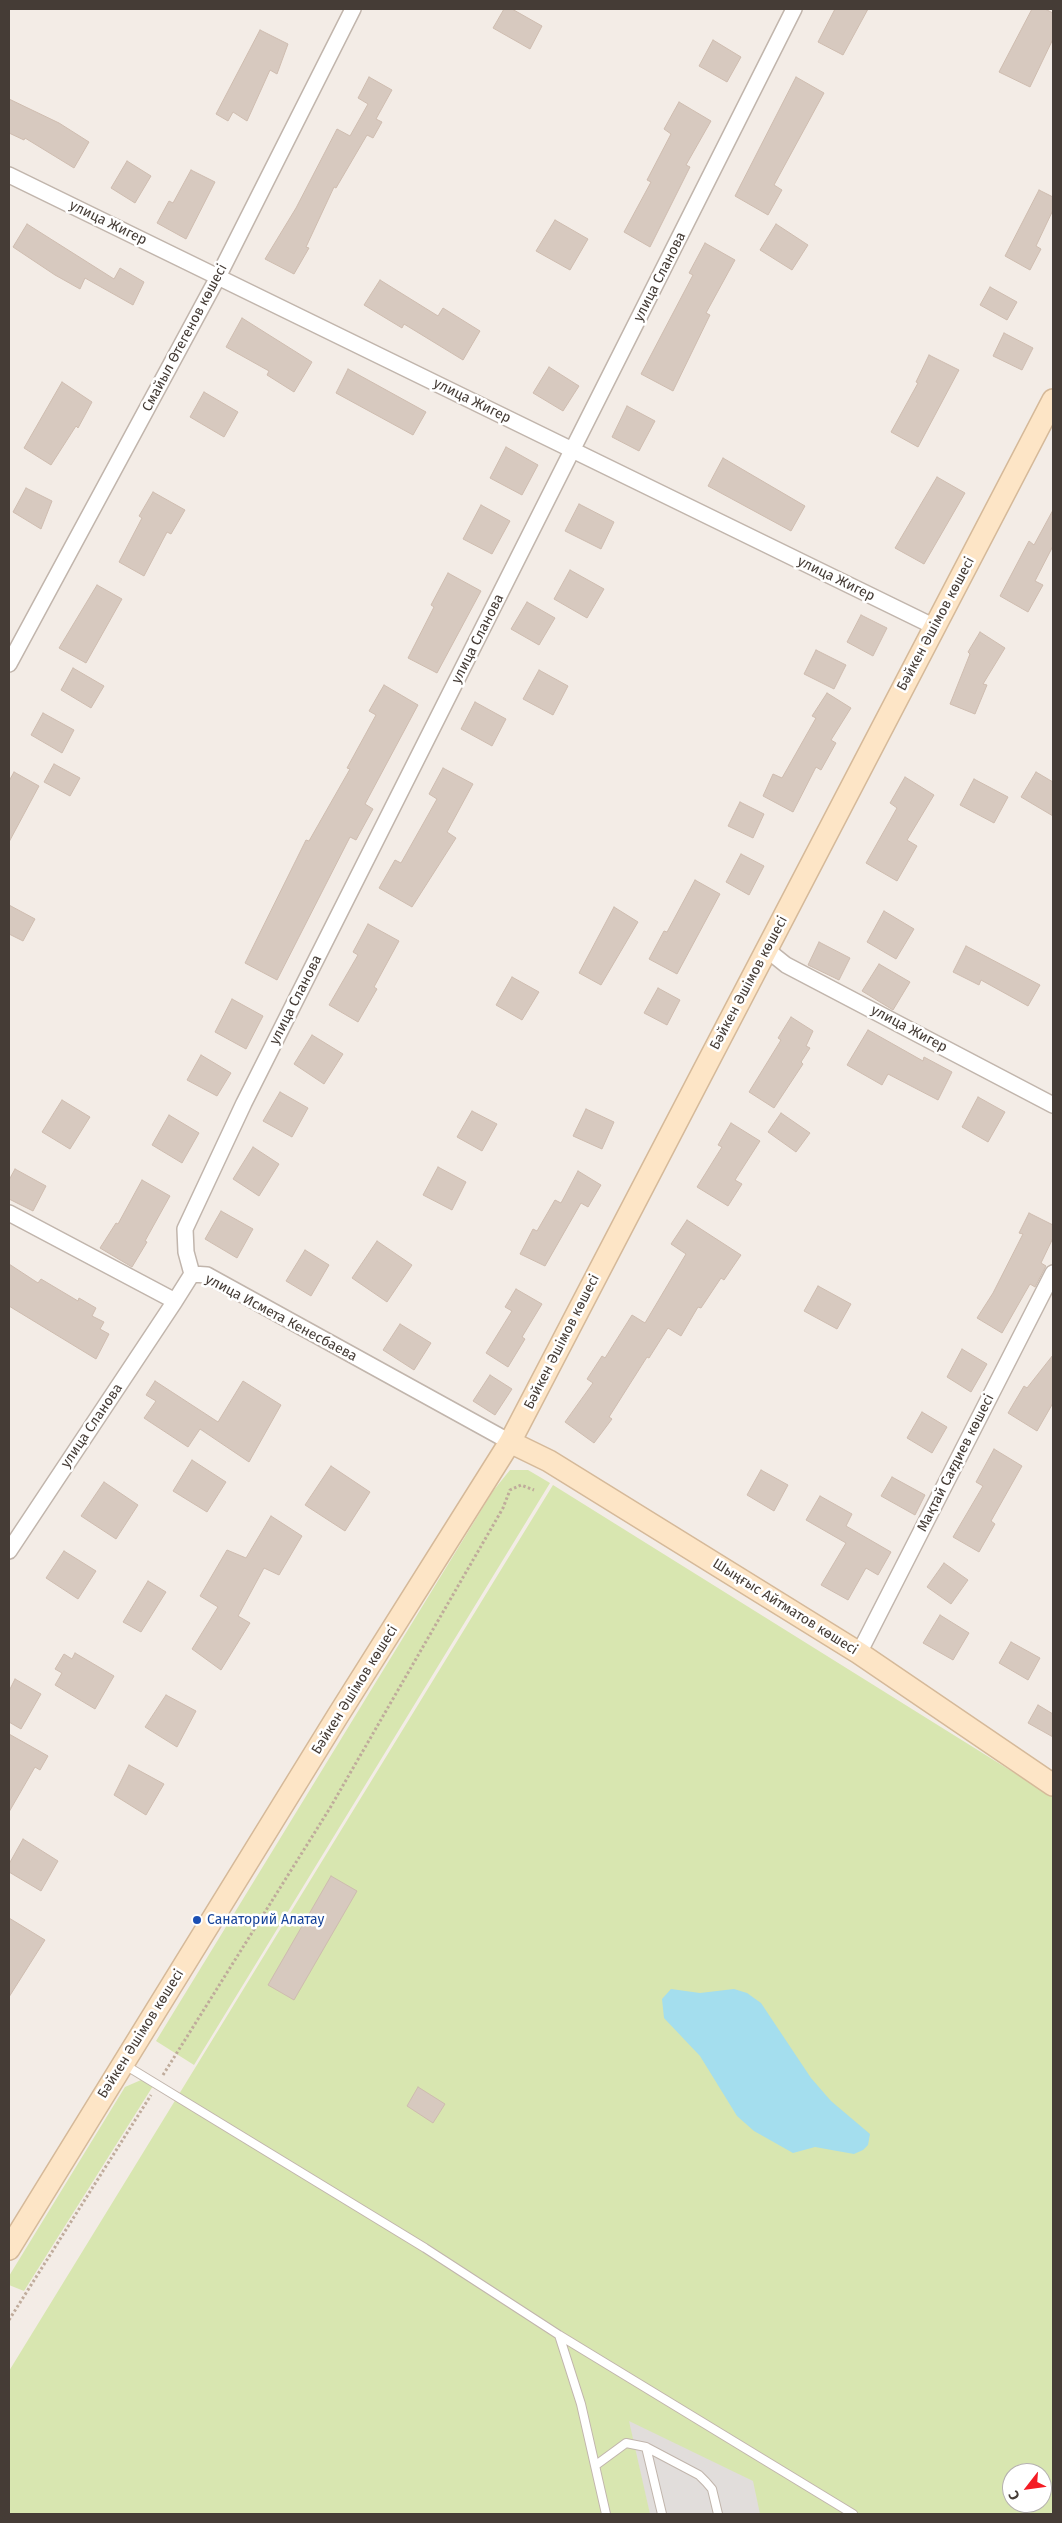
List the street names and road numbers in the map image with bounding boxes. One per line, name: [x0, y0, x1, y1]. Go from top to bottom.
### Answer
street label: улица Жигер: [66, 197, 150, 249]
street label: улица Сланова: [630, 229, 690, 325]
street label: Смайыл Өтегенов көшесі: [139, 261, 231, 415]
street label: улица Жигер: [430, 375, 514, 427]
street label: улица Жигер: [794, 553, 878, 605]
street label: Бәйкен Әшімов көшесі: [894, 554, 978, 694]
street label: улица Сланова: [448, 591, 508, 687]
street label: Бәйкен Әшімов көшесі: [707, 913, 791, 1053]
street label: улица Сланова: [266, 952, 326, 1048]
street label: улица Жигер: [868, 1002, 950, 1056]
street label: улица Исмета Кенесбаева: [202, 1271, 360, 1365]
street label: Бәйкен Әшімов көшесі: [521, 1272, 603, 1412]
street label: улица Сланова: [58, 1381, 126, 1471]
street label: Мақтай Сағдиев көшесі: [914, 1391, 998, 1535]
street label: Шыңғыс Айтматов көшесі: [709, 1555, 861, 1659]
street label: Бәйкен Әшімов көшесі: [308, 1622, 402, 1758]
street label: Бәйкен Әшімов көшесі: [94, 1966, 188, 2102]

